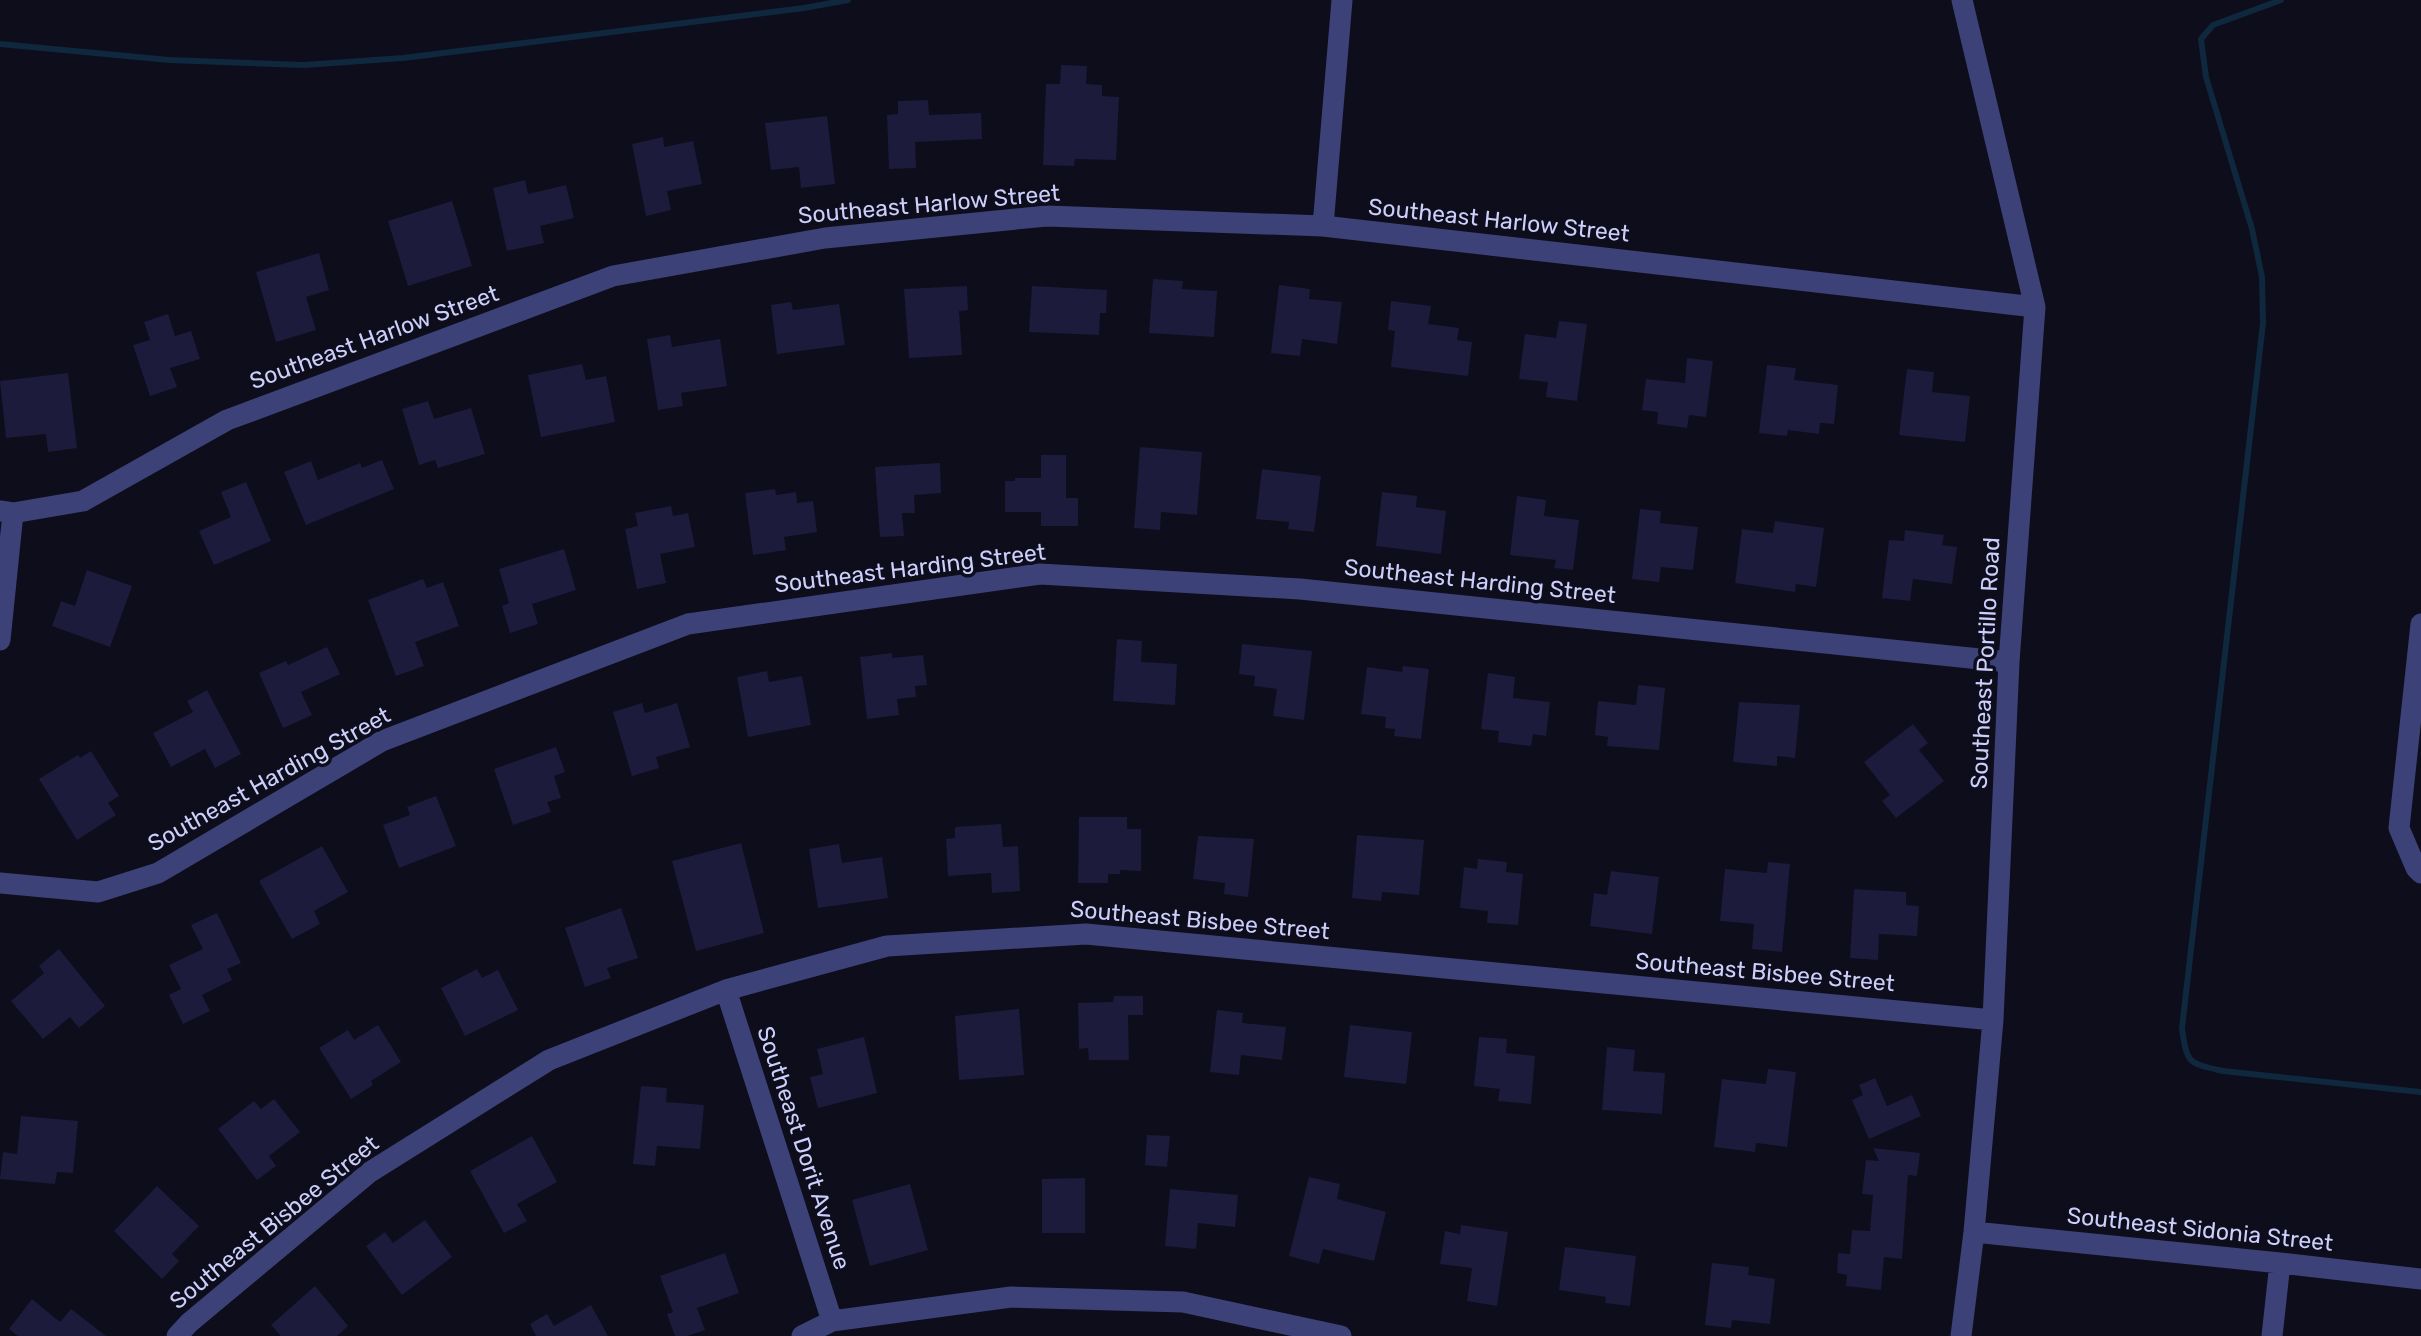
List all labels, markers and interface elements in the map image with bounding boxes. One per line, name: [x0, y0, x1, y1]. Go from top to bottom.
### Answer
street label: Southeast Harlow Street: [797, 179, 1061, 229]
street label: Southeast Harlow Street: [1367, 192, 1631, 248]
street label: Southeast Harlow Street: [246, 279, 502, 395]
street label: Southeast Portillo Road: [1964, 536, 2006, 790]
street label: Southeast Harding Street: [773, 537, 1047, 599]
street label: Southeast Harding Street: [1343, 553, 1617, 609]
street label: Southeast Harding Street: [143, 701, 395, 857]
street label: Southeast Bisbee Street: [1069, 895, 1331, 945]
street label: Southeast Bisbee Street: [1634, 947, 1896, 997]
street label: Southeast Dorit Avenue: [751, 1023, 857, 1273]
street label: Southeast Bisbee Street: [164, 1129, 384, 1315]
street label: Southeast Sidonia Street: [2066, 1201, 2334, 1257]

